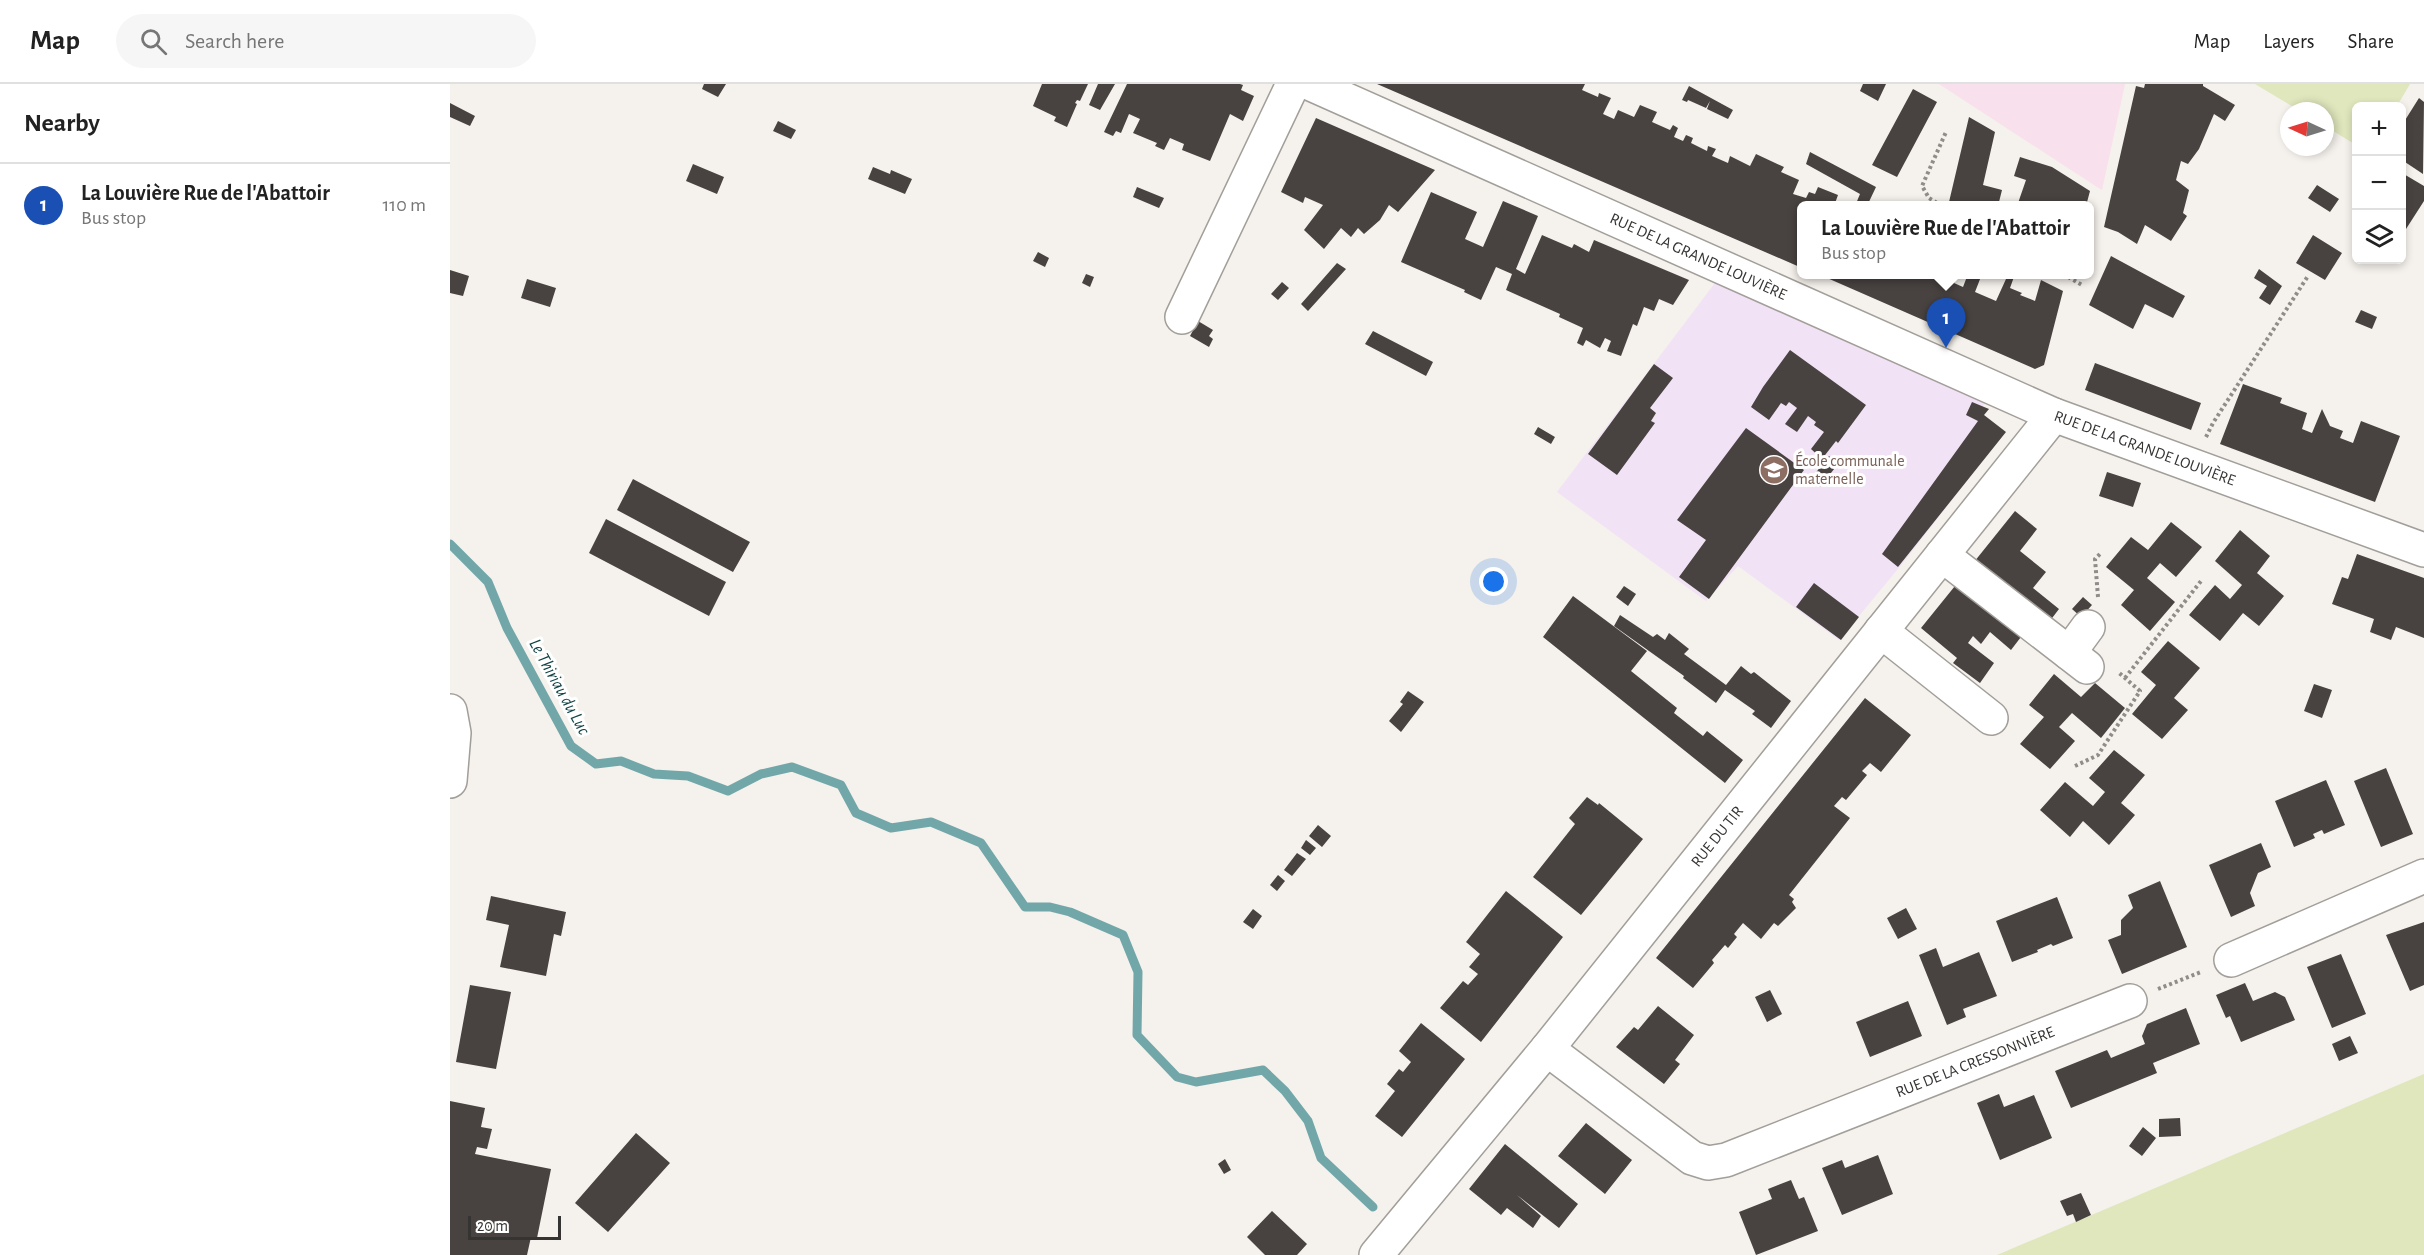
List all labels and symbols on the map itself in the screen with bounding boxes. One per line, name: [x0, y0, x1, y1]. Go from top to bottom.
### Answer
north arrow: [2280, 102, 2334, 156]
street label: RUE DE LA GRANDE LOUVIÈRE: [1608, 210, 1789, 303]
pin: 1: [1926, 298, 1966, 348]
street label: RUE DE LA GRANDE LOUVIÈRE: [2052, 408, 2238, 489]
place label: École communale maternelle: [1795, 451, 1905, 487]
school or university icon: École communale maternelle: [1758, 454, 1790, 486]
your location: [1479, 567, 1508, 596]
water label: Le Thiriau du Luc: [525, 636, 593, 739]
street label: RUE DU TIR: [1688, 803, 1746, 870]
street label: RUE DE LA CRESSONNIÈRE: [1893, 1024, 2057, 1100]
scale bar: [468, 1213, 561, 1240]

